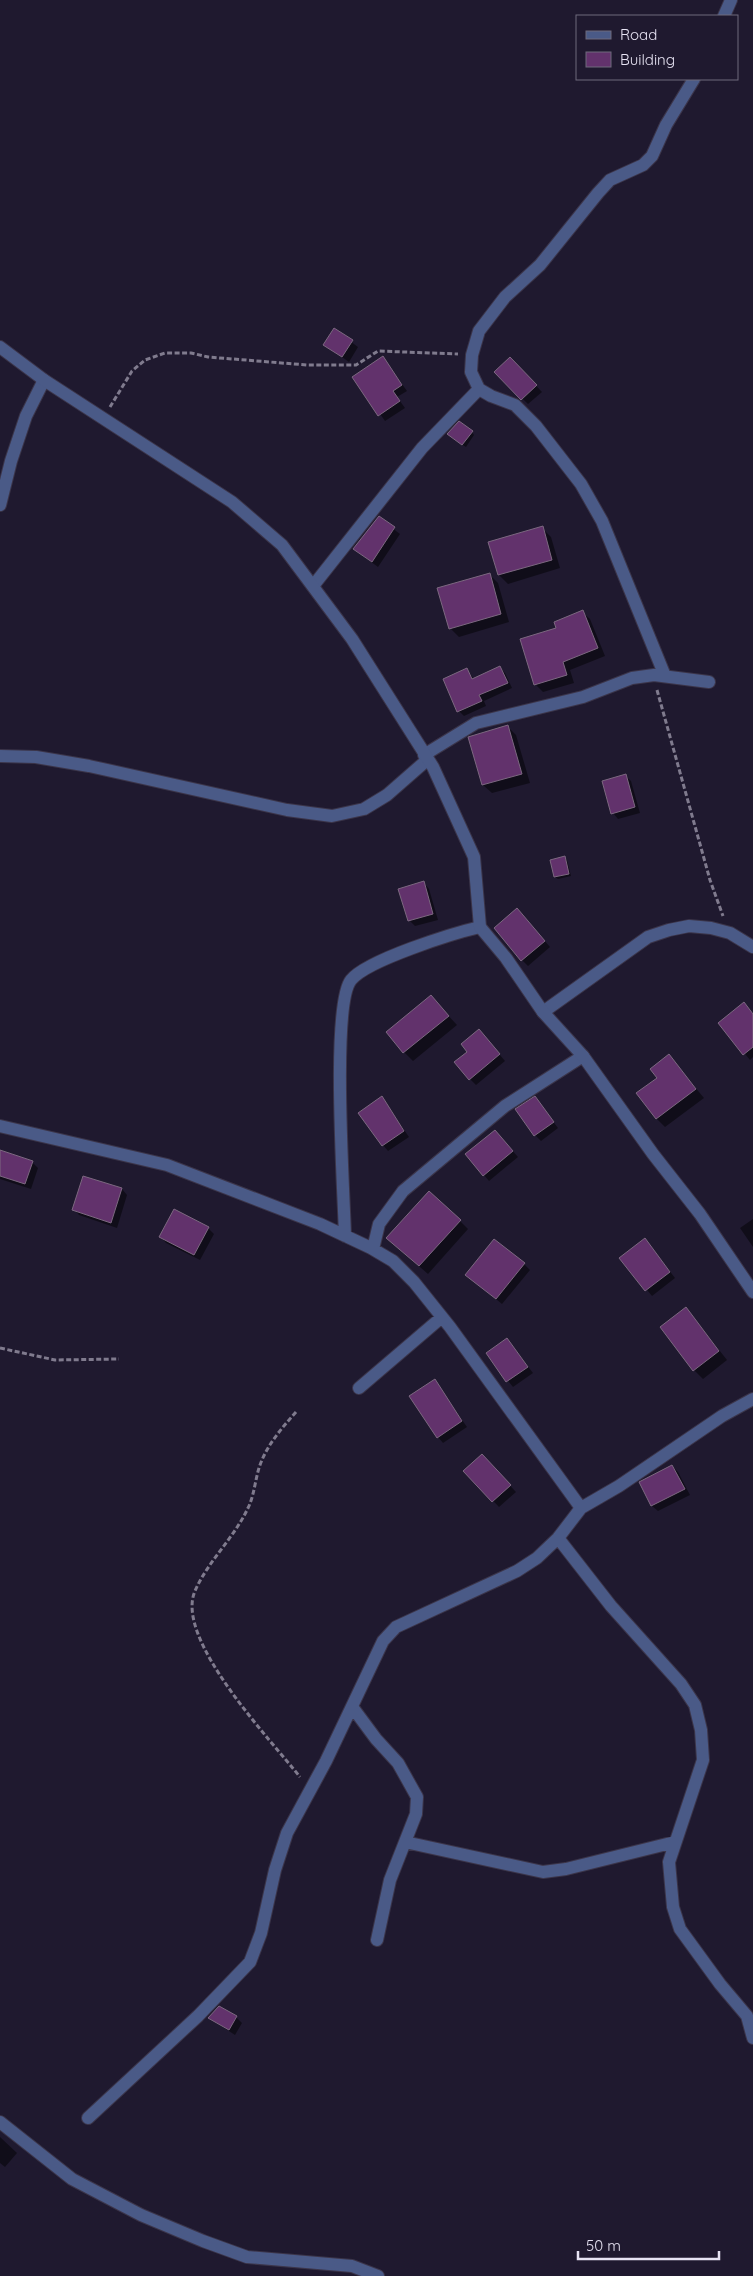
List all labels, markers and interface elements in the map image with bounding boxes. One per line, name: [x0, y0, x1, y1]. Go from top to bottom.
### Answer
legend: [576, 15, 738, 80]
text: Road: [620, 25, 657, 44]
text: Building: [620, 50, 675, 69]
scale bar: [578, 2228, 719, 2260]
text: 50 m: [586, 2236, 621, 2255]

